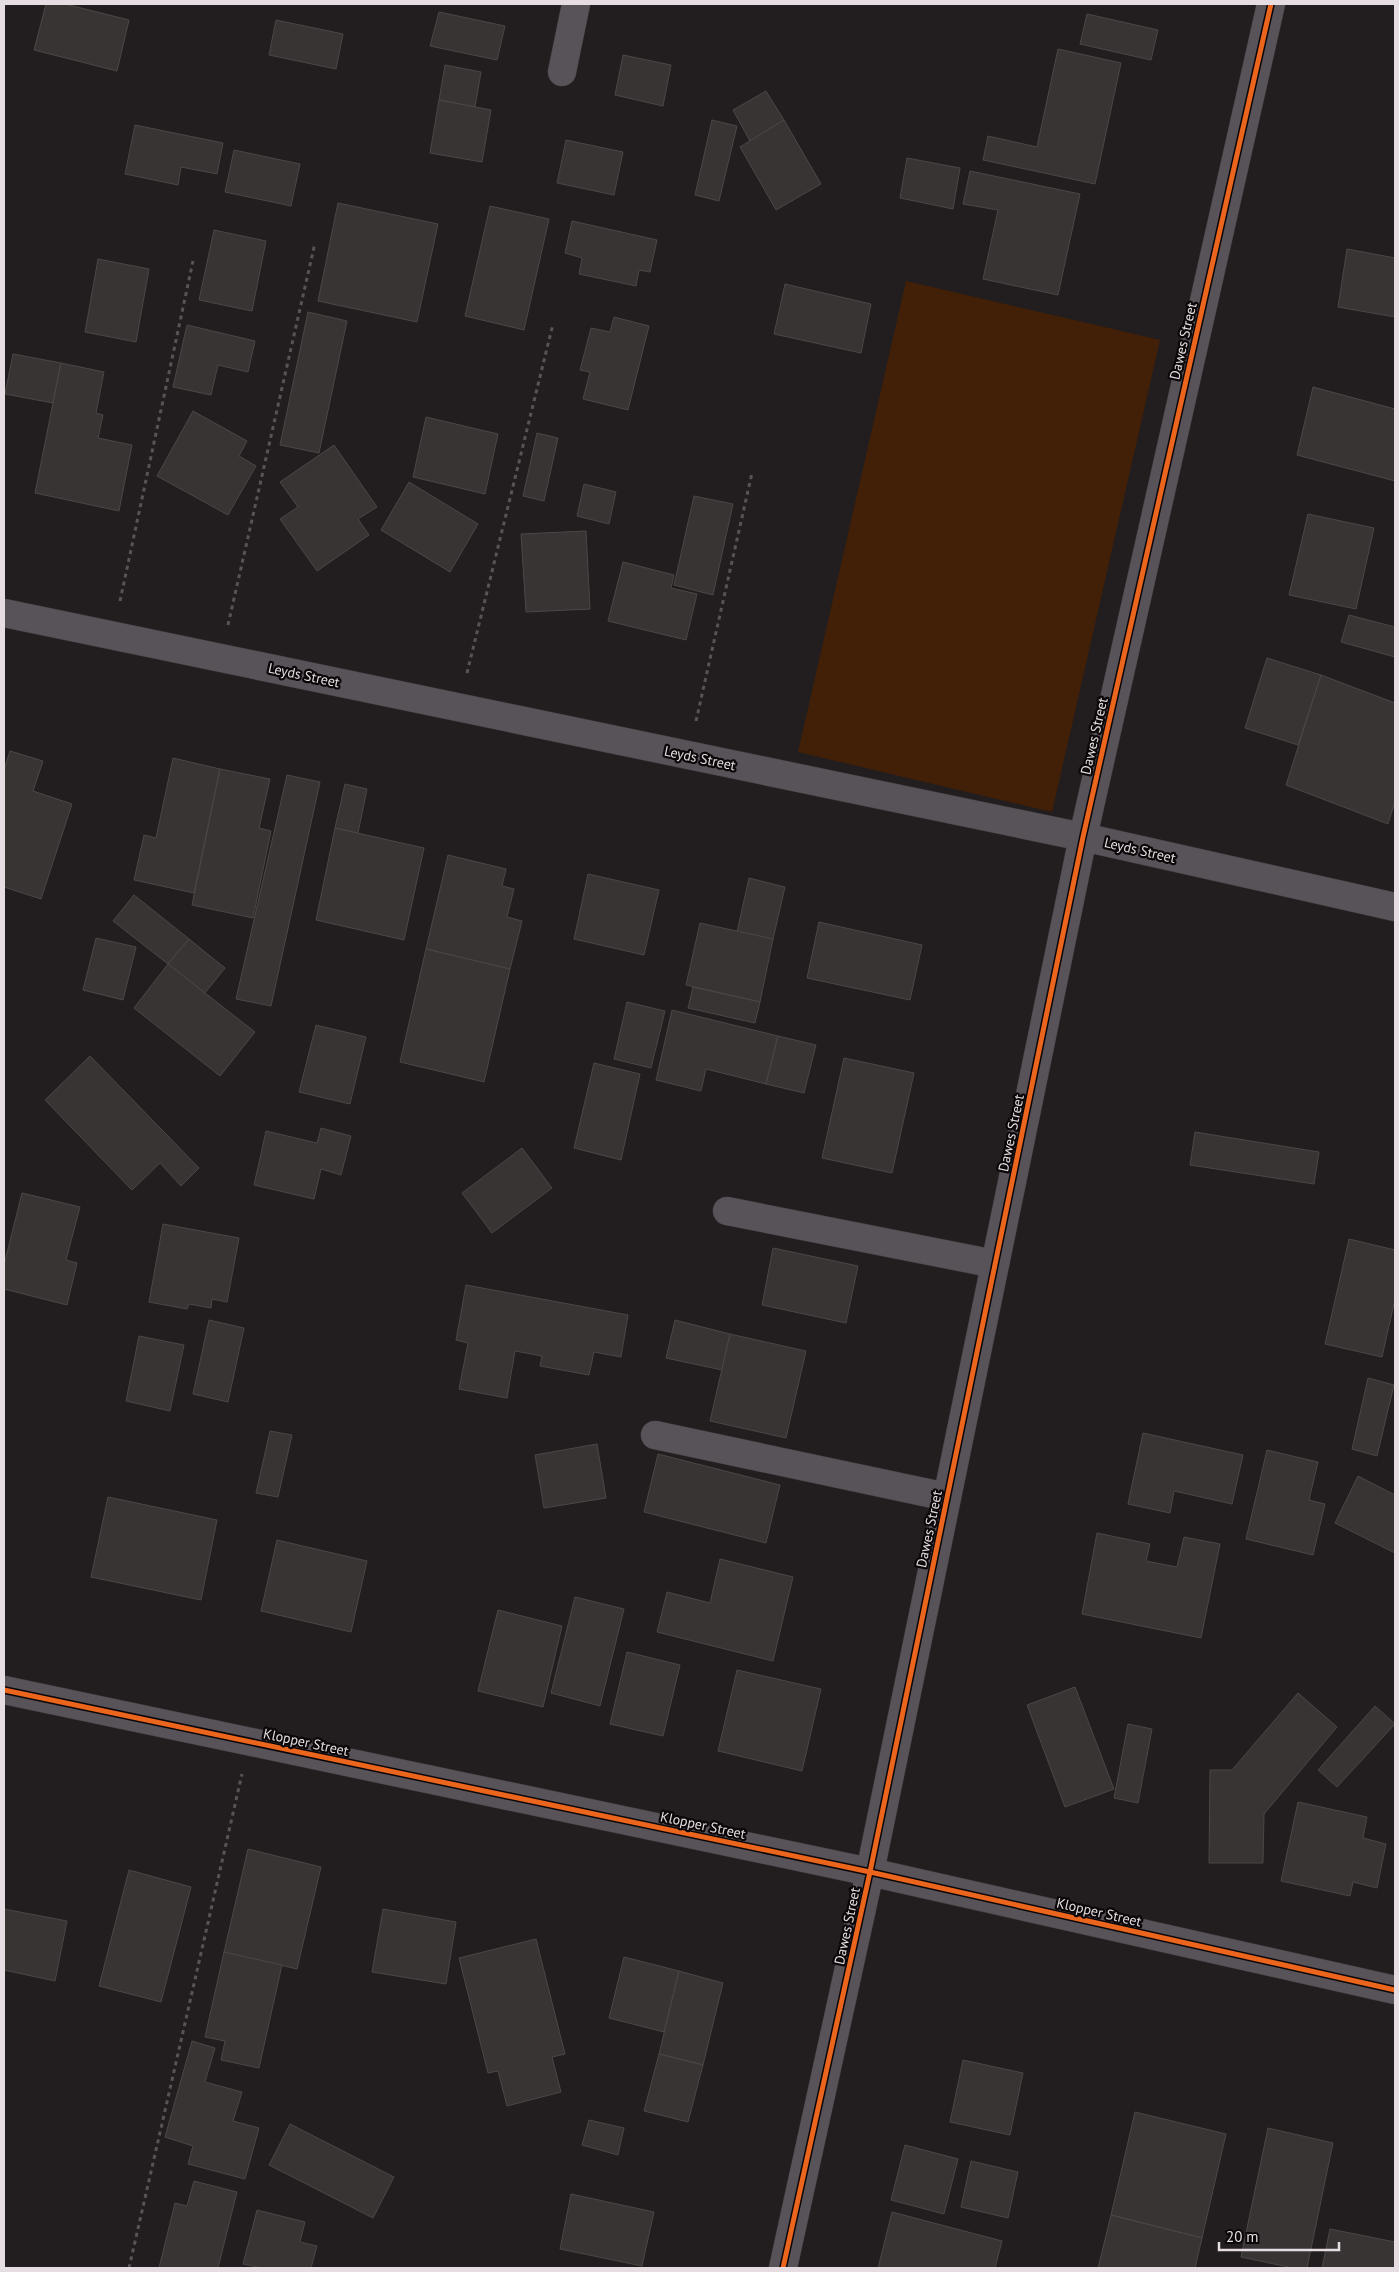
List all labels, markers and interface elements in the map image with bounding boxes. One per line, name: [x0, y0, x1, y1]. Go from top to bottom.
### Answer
street label: Dawes Street: [1165, 300, 1201, 381]
street label: Leyds Street: [267, 659, 342, 691]
street label: Dawes Street: [1076, 695, 1112, 776]
street label: Leyds Street: [663, 742, 738, 774]
street label: Leyds Street: [1103, 833, 1178, 867]
street label: Dawes Street: [994, 1092, 1028, 1173]
street label: Dawes Street: [912, 1488, 946, 1569]
street label: Klopper Street: [262, 1724, 350, 1760]
street label: Klopper Street: [659, 1807, 747, 1843]
street label: Dawes Street: [830, 1885, 864, 1966]
street label: Klopper Street: [1055, 1893, 1143, 1931]
scale bar: [1219, 2220, 1339, 2252]
text: 20 m: [1226, 2227, 1259, 2246]

